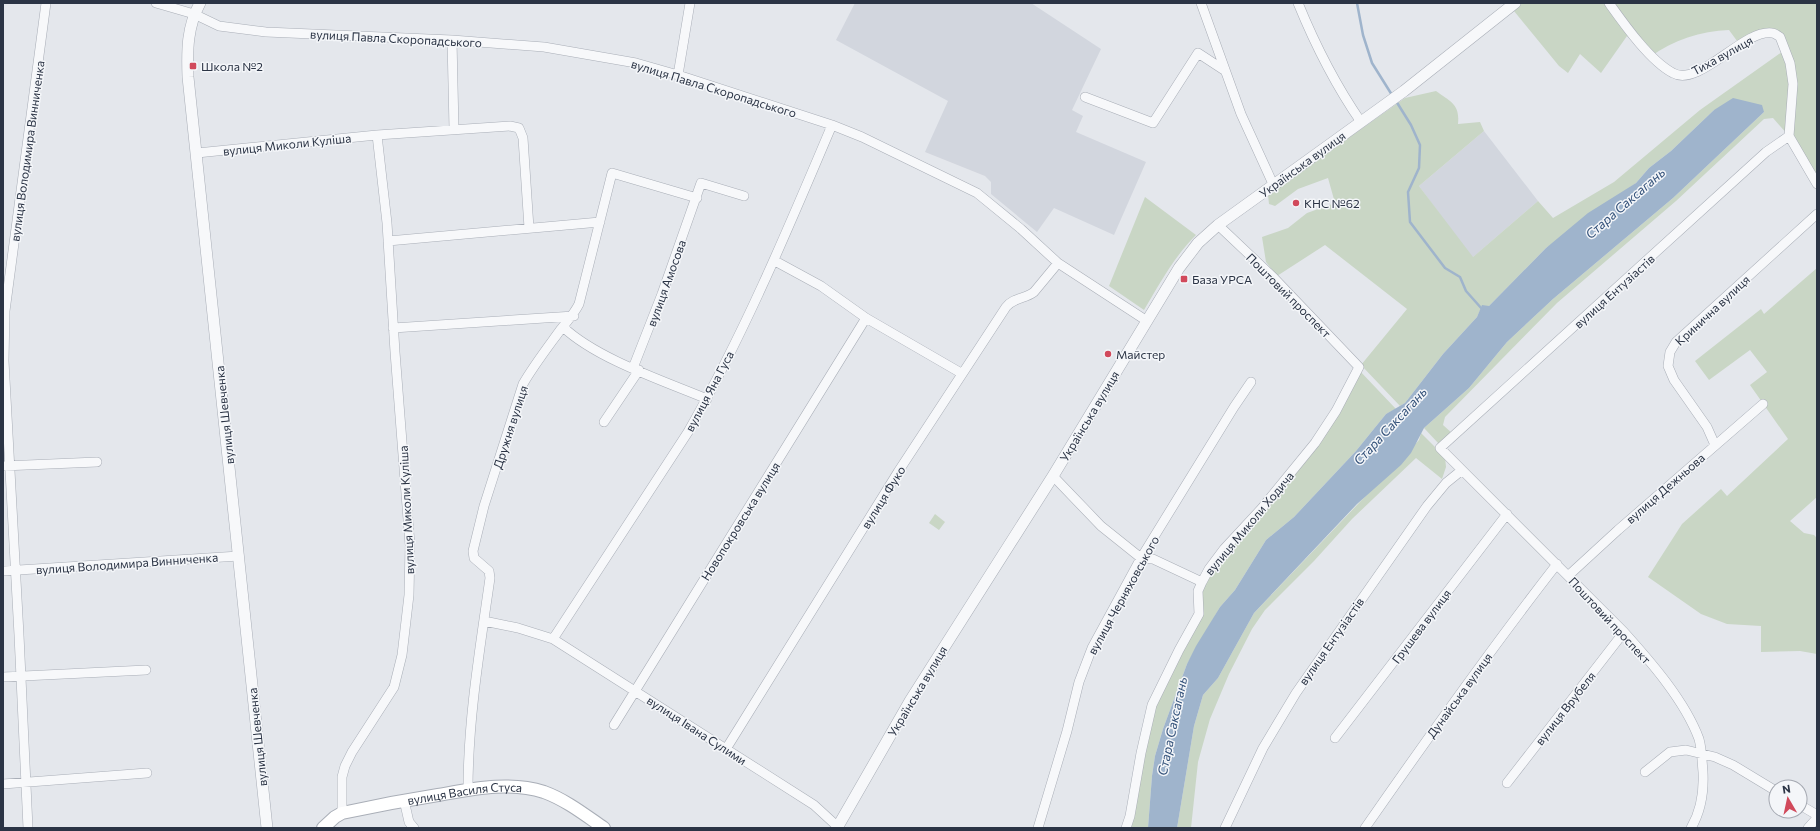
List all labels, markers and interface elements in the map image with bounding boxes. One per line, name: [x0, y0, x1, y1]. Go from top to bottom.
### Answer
street label: вулиця Павла Скоропадського: [310, 27, 482, 49]
street label: Тиха вулиця: [1689, 32, 1755, 78]
street label: вулиця Павла Скоропадського: [630, 56, 798, 120]
place label: Школа №2: [201, 59, 263, 73]
street label: вулиця Володимира Винниченка: [7, 60, 47, 242]
marker: Школа №2: [188, 61, 198, 71]
street label: Українська вулиця: [1256, 128, 1348, 200]
street label: вулиця Миколи Куліша: [222, 130, 352, 158]
water label: Стара Саксагань: [1582, 164, 1668, 242]
place label: КНС №62: [1304, 196, 1360, 210]
marker: КНС №62: [1291, 198, 1301, 208]
street label: вулиця Амосова: [644, 238, 688, 328]
street label: Поштовий проспект: [1244, 250, 1334, 340]
street label: вулиця Ентузіастів: [1571, 251, 1657, 331]
place label: База УРСА: [1192, 272, 1252, 286]
street label: Кринична вулиця: [1672, 272, 1752, 348]
marker: База УРСА: [1179, 274, 1189, 284]
place label: Майстер: [1116, 347, 1165, 361]
street label: вулиця Яна Гуса: [682, 348, 736, 434]
marker: Майстер: [1103, 349, 1113, 359]
street label: вулиця Шевченка: [212, 365, 236, 465]
street label: Українська вулиця: [1056, 368, 1122, 464]
street label: Дружня вулиця: [490, 384, 530, 470]
water label: Стара Саксагань: [1350, 384, 1430, 468]
street label: вулиця Миколи Куліша: [396, 445, 416, 575]
street label: вулиця Дежньова: [1623, 450, 1707, 526]
street label: Новопокровська вулиця: [698, 459, 782, 583]
street label: вулиця Фуко: [858, 463, 908, 531]
street label: вулиця Миколи Ходича: [1202, 468, 1296, 578]
street label: вулиця Черняховського: [1085, 533, 1161, 657]
street label: вулиця Володимира Винниченка: [35, 550, 219, 576]
street label: Поштовий проспект: [1566, 574, 1654, 667]
street label: Грушева вулиця: [1389, 586, 1453, 666]
street label: вулиця Ентузіастів: [1296, 595, 1366, 687]
street label: Українська вулиця: [884, 643, 950, 739]
street label: Дунайська вулиця: [1423, 650, 1495, 740]
street label: вулиця Врубеля: [1532, 669, 1598, 747]
water label: Стара Саксагань: [1154, 675, 1190, 777]
street label: вулиця Шевченка: [245, 687, 269, 787]
street label: вулиця Івана Сулими: [645, 693, 749, 767]
north arrow: [1768, 779, 1808, 819]
street label: вулиця Василя Стуса: [406, 780, 523, 807]
text: N: [1781, 782, 1791, 796]

